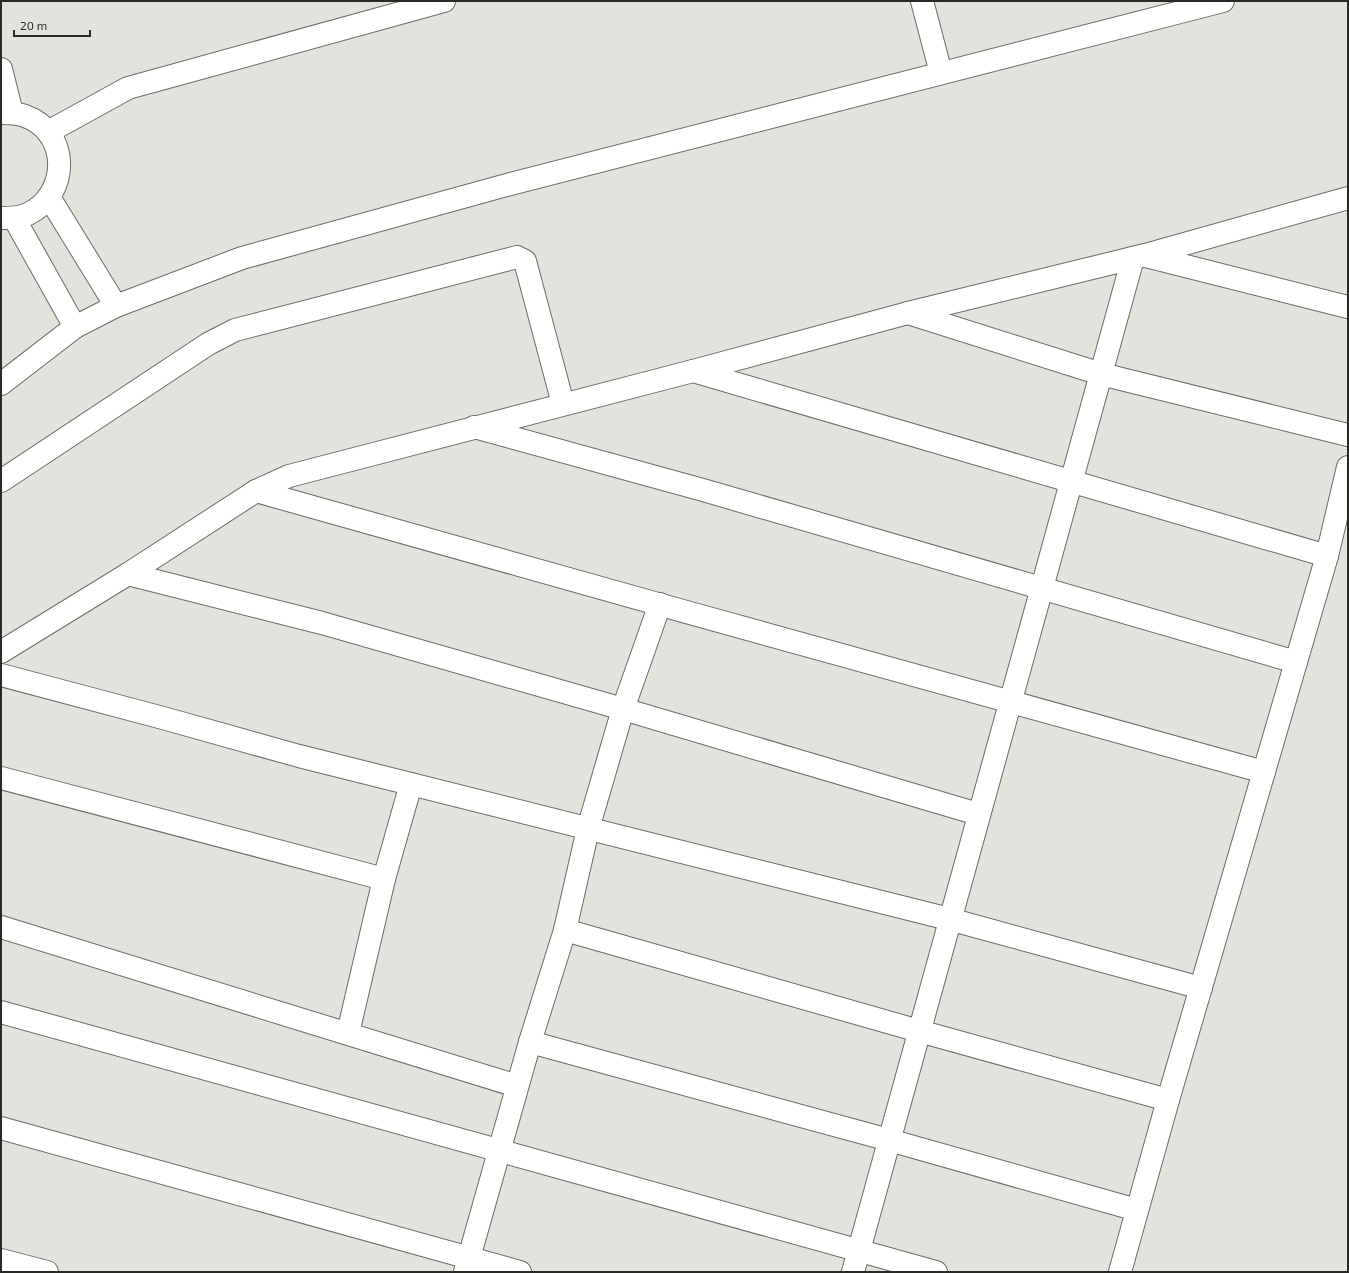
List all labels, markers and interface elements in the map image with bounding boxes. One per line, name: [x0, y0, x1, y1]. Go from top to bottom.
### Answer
scale bar: [14, 12, 90, 38]
text: 20 m: [20, 18, 47, 32]

